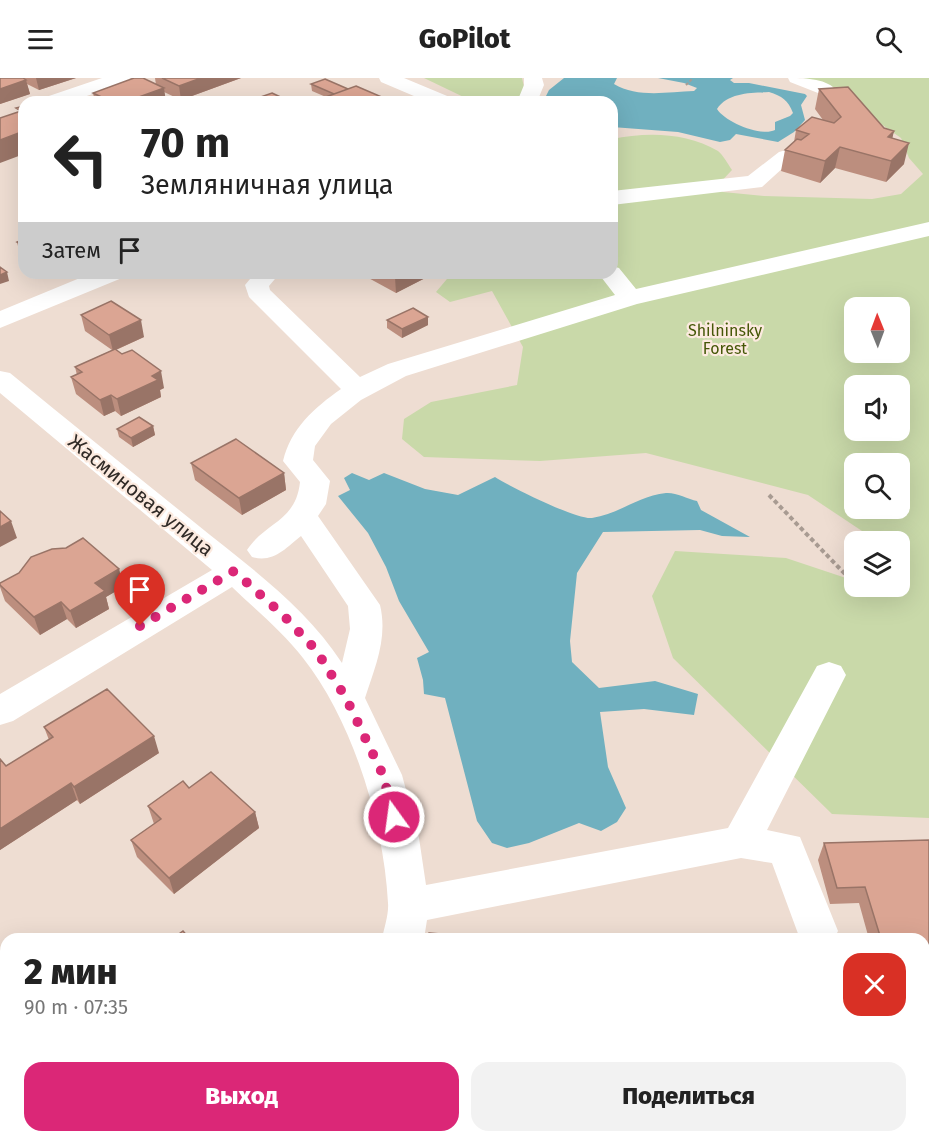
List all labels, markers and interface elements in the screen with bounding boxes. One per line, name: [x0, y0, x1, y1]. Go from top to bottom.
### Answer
icon: menu: [24, 23, 57, 56]
text: GoPilot: [419, 23, 510, 55]
icon: search: [872, 23, 905, 56]
text: 70 m: [141, 118, 230, 168]
icon: left: [42, 120, 120, 198]
text: Земляничная улица: [141, 169, 393, 201]
icon: arrive: [113, 234, 146, 267]
text: Затем: [42, 237, 101, 264]
north arrow: [844, 297, 910, 363]
map controls: [844, 297, 910, 597]
park label: Shilninsky Forest: [688, 321, 762, 358]
button: sound: [844, 375, 910, 441]
street label: Жасминовая улица: [64, 429, 218, 561]
button: search: [844, 453, 910, 519]
button: layers: [844, 531, 910, 597]
pin: [114, 564, 165, 626]
icon: arrive: [123, 573, 156, 606]
position arrow: [362, 785, 426, 849]
text: 2 мин: [24, 950, 117, 994]
button: close: [843, 953, 906, 1016]
text: 90 m · 07:35: [24, 995, 128, 1019]
button: Выход: [24, 1062, 459, 1131]
button: Поделиться: [471, 1062, 906, 1131]

